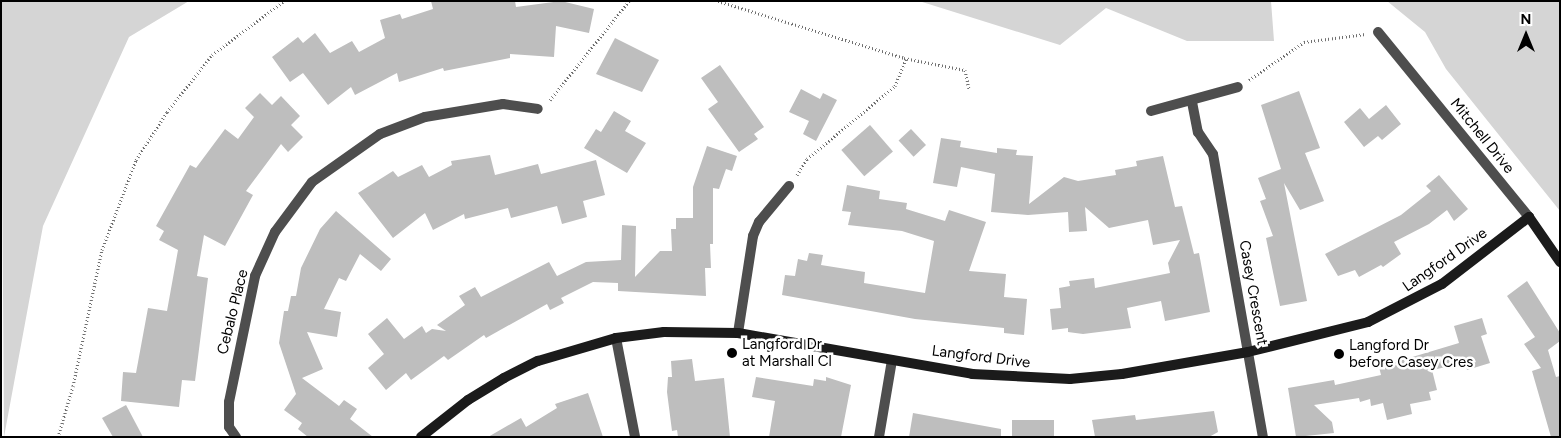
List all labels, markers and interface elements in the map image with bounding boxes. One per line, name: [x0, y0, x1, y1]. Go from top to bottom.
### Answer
north arrow: [1501, 10, 1551, 60]
text: N: [1521, 11, 1531, 28]
street label: Mitchell Drive: [1446, 95, 1518, 177]
street label: Langford Drive: [1399, 224, 1491, 296]
street label: Casey Crescent: [1235, 239, 1271, 347]
street label: Cebalo Place: [214, 268, 252, 356]
place label: Langford Dr at Marshall Cl: [742, 335, 832, 370]
place label: Langford Dr before Casey Cres: [1349, 336, 1473, 371]
street label: Langford Drive: [931, 342, 1031, 372]
marker: Langford Dr at Marshall Cl: [726, 347, 738, 359]
marker: Langford Dr before Casey Cres: [1333, 348, 1345, 360]

